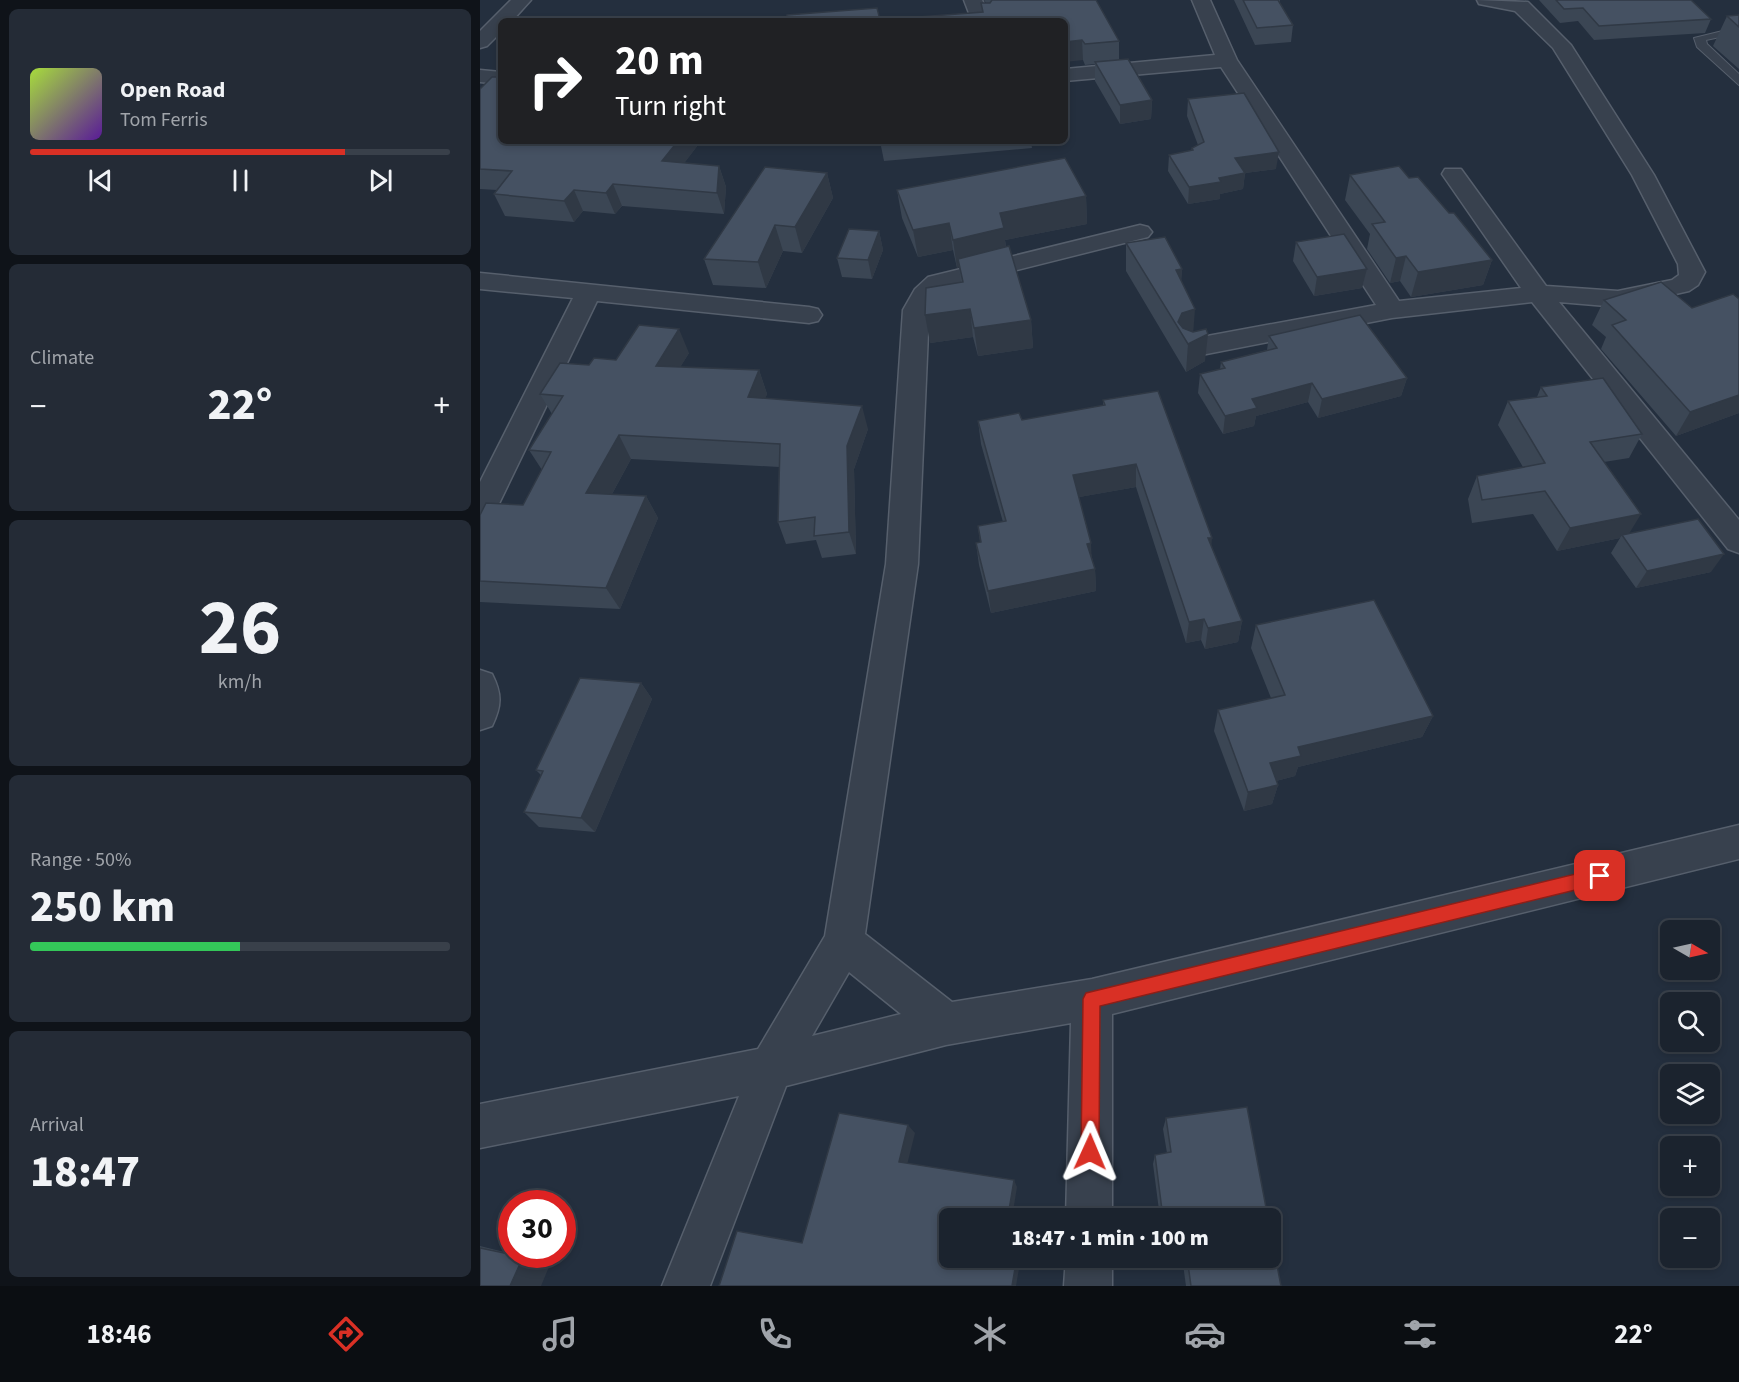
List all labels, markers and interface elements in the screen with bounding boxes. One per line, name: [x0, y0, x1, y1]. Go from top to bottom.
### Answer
text: 20 m: [615, 31, 704, 91]
icon: right: [516, 42, 594, 120]
text: Open Road: [120, 74, 225, 106]
text: Turn right: [615, 87, 726, 126]
text: Tom Ferris: [120, 106, 208, 134]
icon: previous: [84, 164, 117, 197]
icon: pause: [224, 164, 257, 197]
icon: next: [364, 164, 397, 197]
text: Climate: [30, 344, 94, 372]
text: 22°: [208, 373, 272, 437]
text: −: [30, 383, 46, 430]
text: +: [434, 383, 450, 430]
text: 26: [199, 573, 281, 684]
text: km/h: [218, 668, 262, 696]
text: Range · 50%: [30, 846, 131, 874]
pin: [1574, 850, 1625, 901]
icon: arrive: [1583, 859, 1616, 892]
text: 250 km: [30, 875, 175, 939]
north arrow: [1660, 920, 1720, 980]
map controls: [1660, 920, 1720, 1268]
button: search: [1660, 992, 1720, 1052]
button: layers: [1660, 1064, 1720, 1124]
text: Arrival: [30, 1111, 84, 1139]
position arrow: [1058, 1120, 1122, 1184]
button: +: [1660, 1136, 1720, 1196]
text: 18:47: [30, 1140, 140, 1204]
speed limit sign: 30: [498, 1190, 576, 1268]
button: −: [1660, 1208, 1720, 1268]
text: 18:47 · 1 min · 100 m: [1011, 1222, 1209, 1254]
icon: directions: [325, 1313, 367, 1355]
icon: music: [539, 1313, 581, 1355]
icon: phone: [754, 1313, 796, 1355]
icon: climate: [969, 1313, 1011, 1355]
icon: car: [1184, 1313, 1226, 1355]
icon: filters: [1399, 1313, 1441, 1355]
text: 18:46: [86, 1315, 152, 1354]
text: 22°: [1614, 1315, 1653, 1354]

